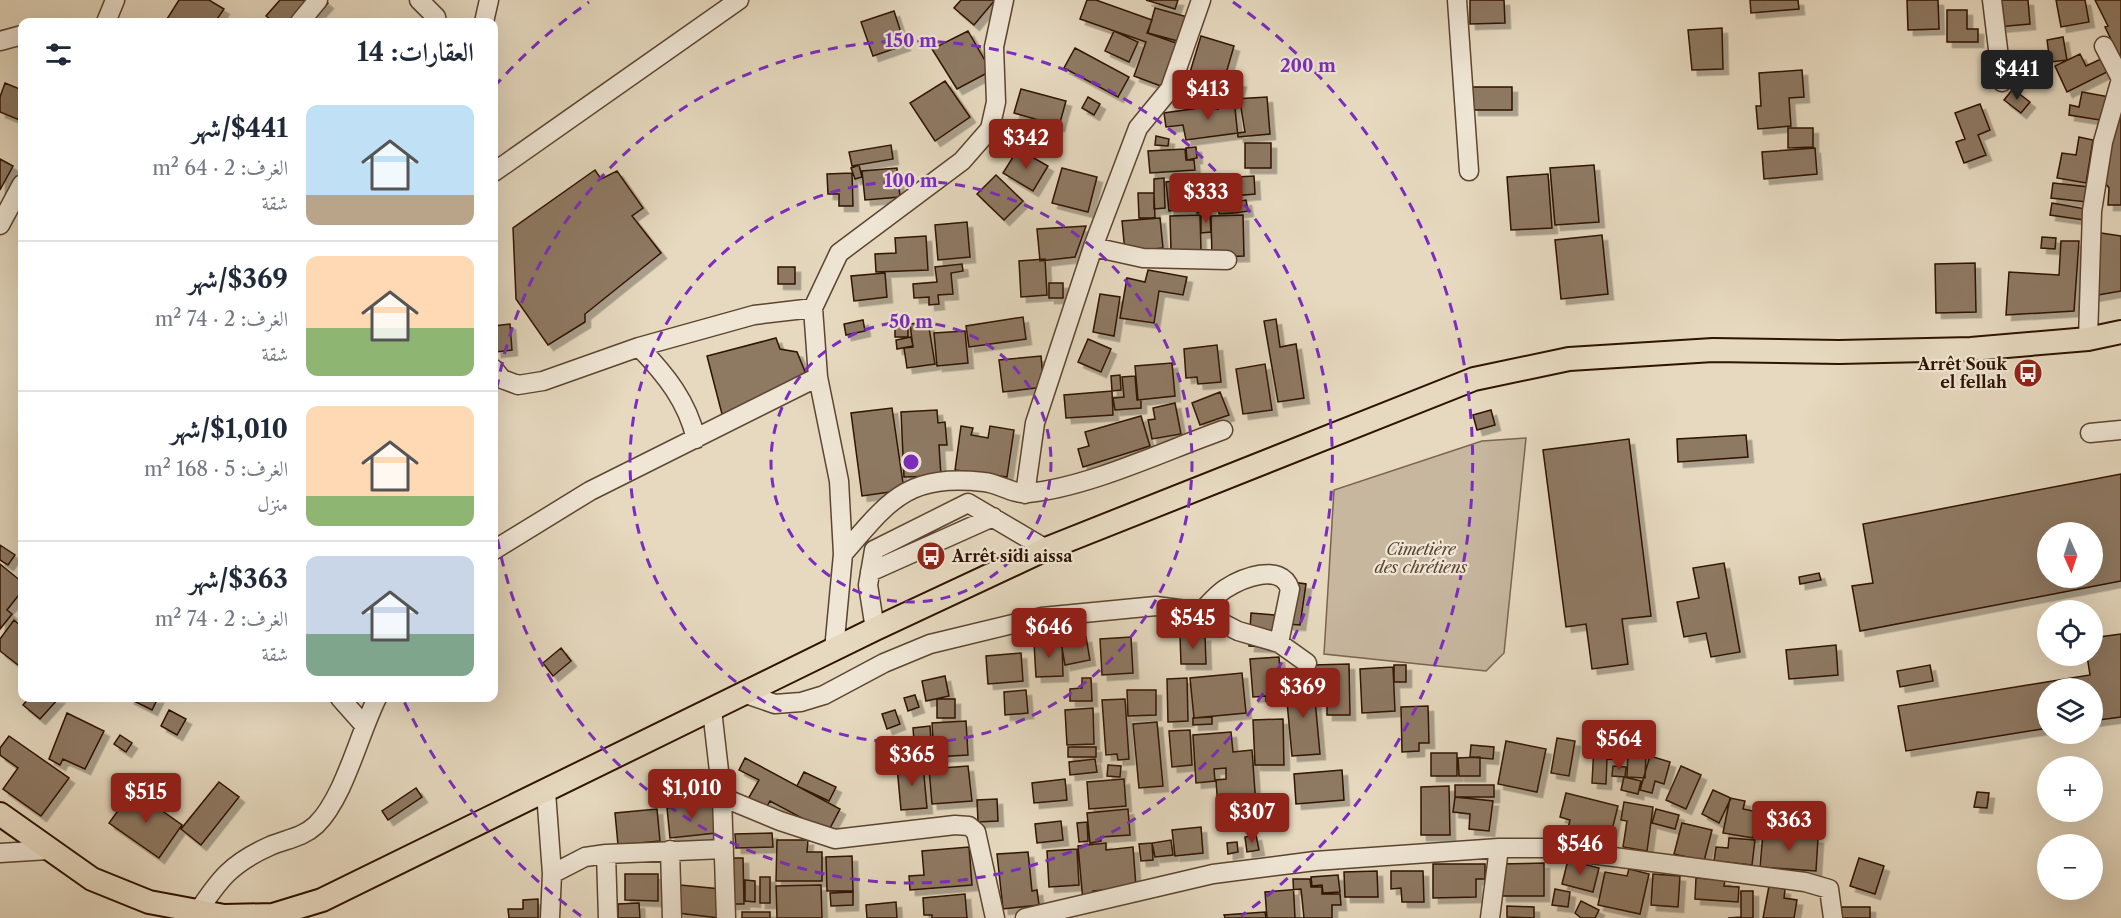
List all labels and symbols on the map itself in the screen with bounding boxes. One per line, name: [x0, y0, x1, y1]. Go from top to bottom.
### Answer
text: 150 m: [885, 30, 937, 52]
pin: $441: [1981, 50, 2053, 101]
text: 200 m: [1280, 55, 1336, 77]
pin: $413: [1172, 70, 1244, 121]
pin: $342: [990, 119, 1062, 170]
text: 100 m: [884, 170, 938, 192]
pin: $333: [1170, 173, 1242, 224]
text: 50 m: [889, 311, 933, 333]
place label: Arrêt Souk el fellah: [1917, 354, 2007, 392]
bus stop icon: Arrêt Souk el fellah: [2012, 357, 2044, 389]
centre of rings: [901, 452, 921, 472]
north arrow: [2037, 522, 2103, 588]
park label: Cimetière des chrétiens: [1375, 539, 1467, 577]
bus stop icon: Arrêt sidi aissa: [915, 540, 947, 572]
place label: Arrêt sidi aissa: [951, 546, 1073, 566]
pin: $545: [1157, 599, 1229, 650]
pin: $646: [1013, 608, 1085, 659]
pin: $369: [1267, 668, 1339, 719]
pin: $564: [1583, 720, 1655, 771]
pin: $365: [876, 736, 948, 787]
pin: $1,010: [643, 769, 741, 820]
pin: $515: [110, 773, 182, 824]
pin: $307: [1216, 793, 1288, 844]
pin: $363: [1753, 801, 1825, 852]
pin: $546: [1544, 825, 1616, 876]

